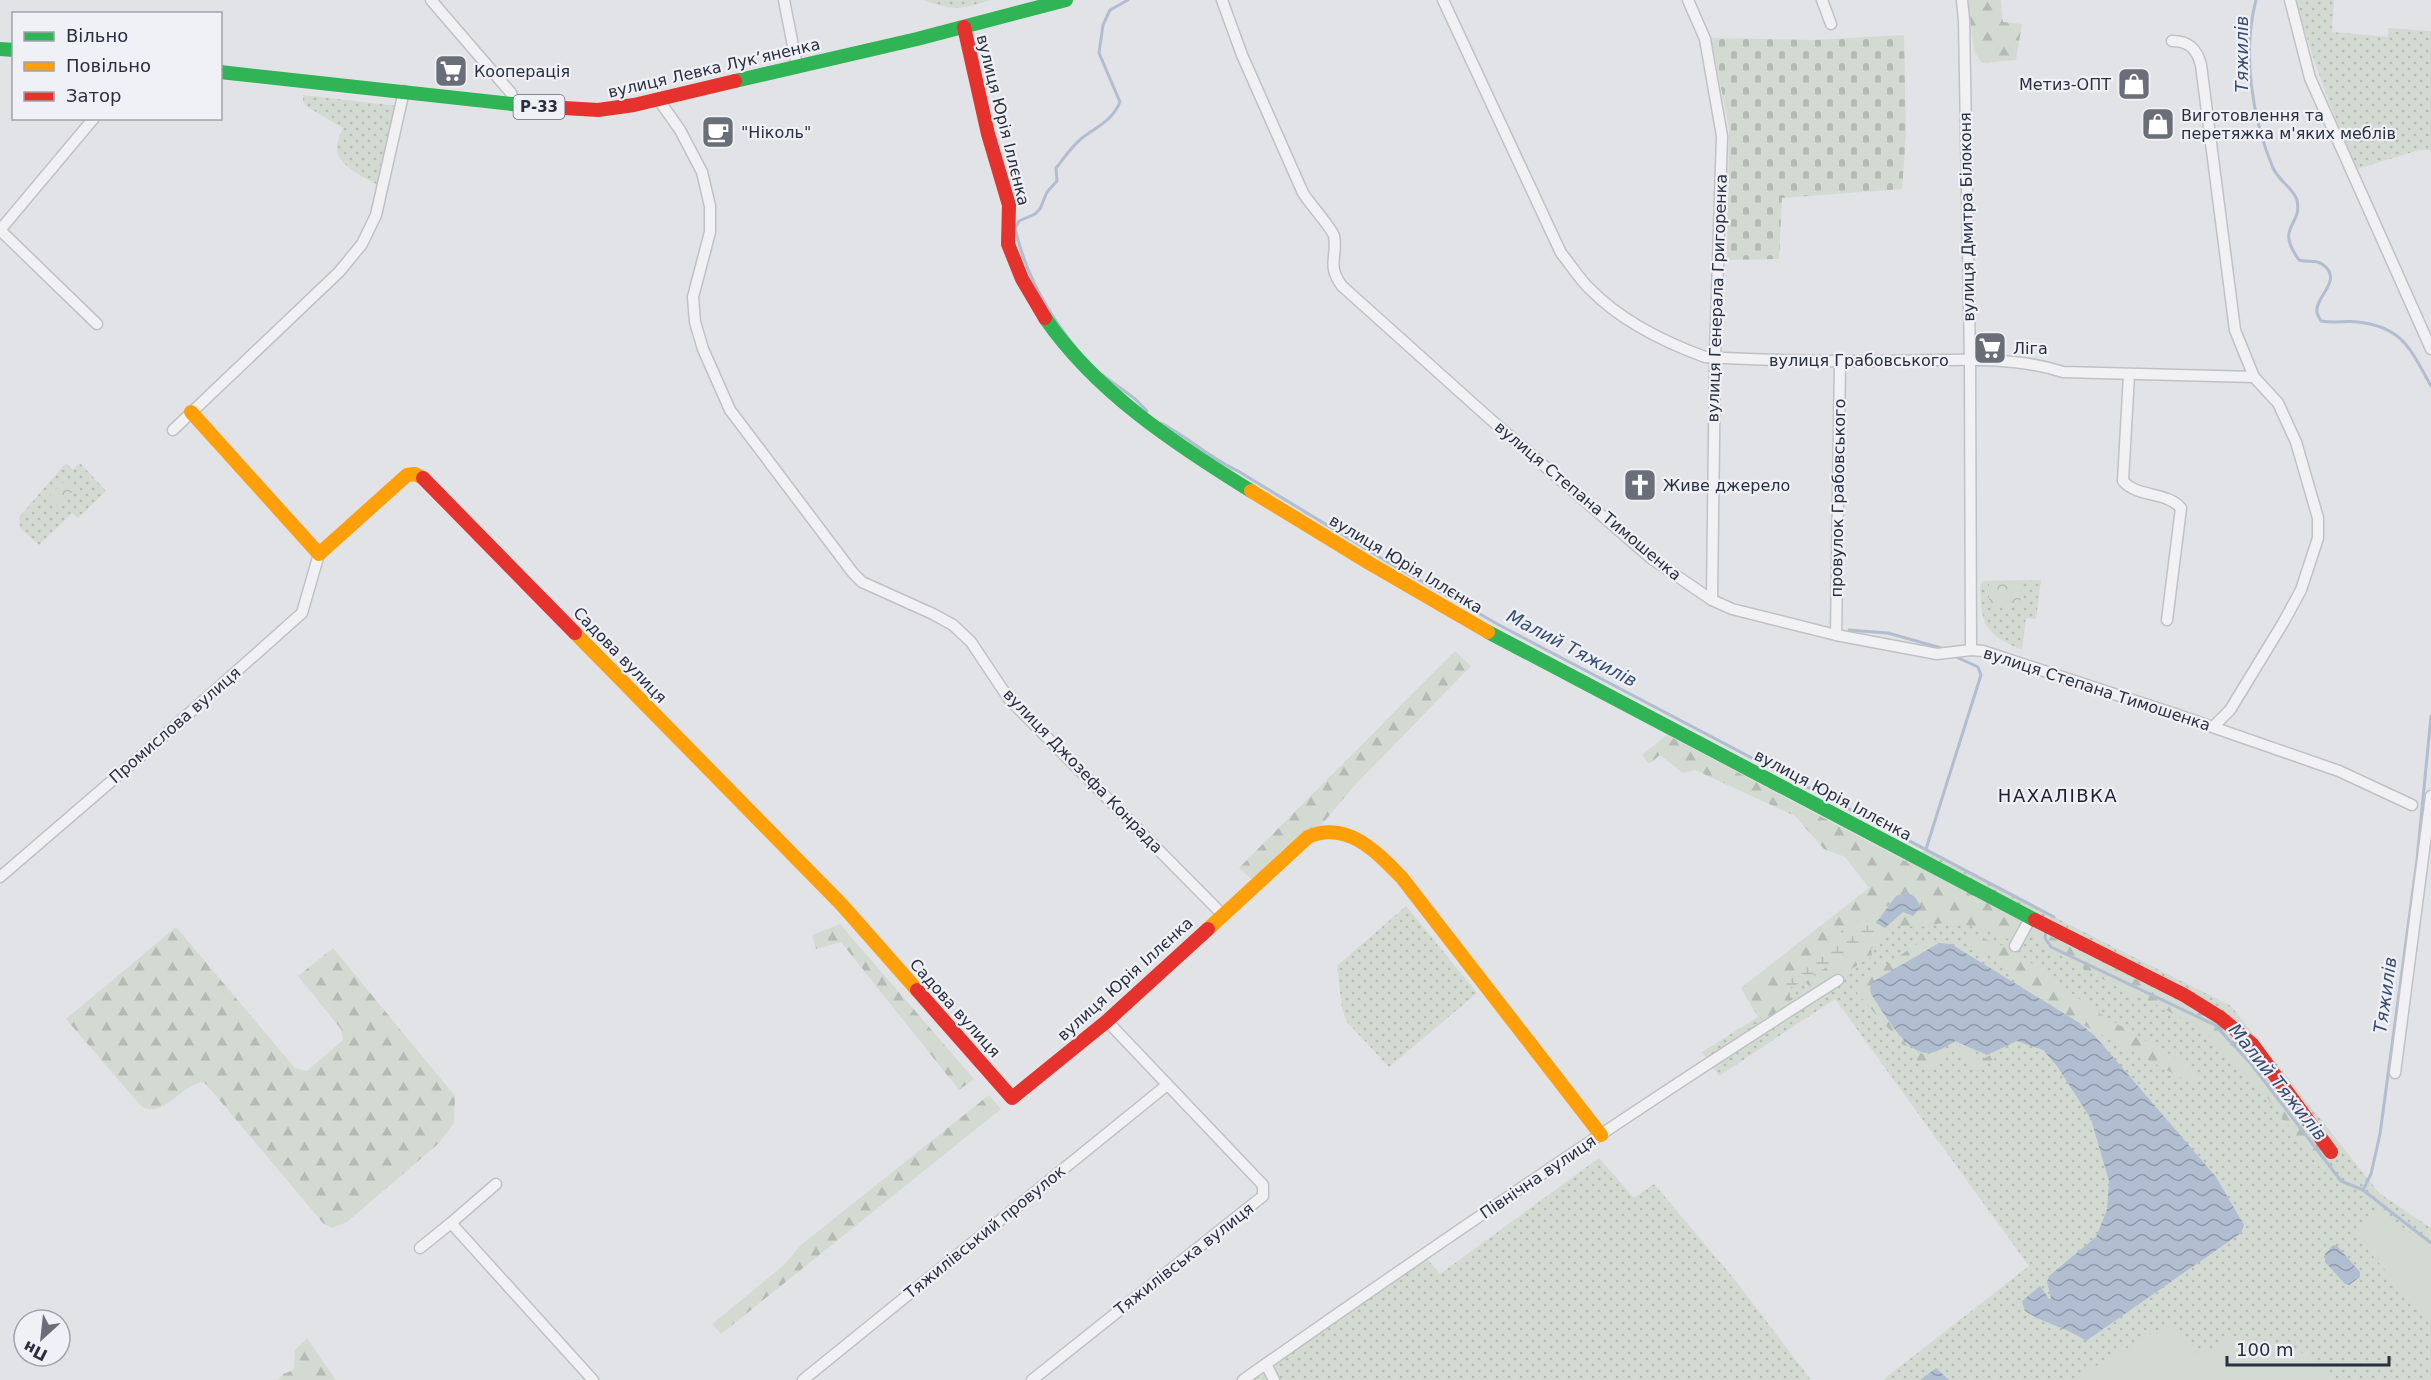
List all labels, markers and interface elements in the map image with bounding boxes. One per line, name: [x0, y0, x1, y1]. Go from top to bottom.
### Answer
legend: [12, 12, 222, 120]
water label: Тяжилів: [2231, 16, 2252, 92]
text: Вільно: [66, 25, 128, 46]
street label: вулиця Юрія Іллєнка: [973, 33, 1033, 207]
street label: вулиця Левка Лукʼяненка: [606, 34, 822, 102]
supermarket icon: Кооперація: [433, 53, 469, 89]
text: Повільно: [66, 55, 151, 76]
place label: Кооперація: [474, 62, 570, 81]
shop icon: Метиз-ОПТ: [2116, 66, 2152, 102]
place label: Метиз-ОПТ: [2019, 75, 2111, 94]
text: Затор: [66, 85, 122, 106]
road number: Р-33: [514, 95, 564, 119]
shop icon: Виготовлення та перетяжка м'яких меблів: [2140, 106, 2176, 142]
place label: Виготовлення та перетяжка м'яких меблів: [2181, 106, 2396, 143]
street label: вулиця Дмитра Білоконя: [1956, 112, 1978, 322]
cafe icon: "Ніколь": [700, 114, 736, 150]
place label: "Ніколь": [741, 123, 811, 142]
street label: вулиця Генерала Григоренка: [1703, 173, 1731, 423]
supermarket icon: Ліга: [1972, 330, 2008, 366]
place label: Ліга: [2013, 339, 2048, 358]
street label: вулиця Грабовського: [1769, 351, 1949, 370]
street label: провулок Грабовського: [1827, 398, 1849, 598]
street label: вулиця Степана Тимошенка: [1491, 417, 1685, 585]
church icon: Живе джерело: [1622, 467, 1658, 503]
place label: Живе джерело: [1663, 476, 1790, 495]
street label: вулиця Юрія Іллєнка: [1326, 511, 1486, 617]
street label: Садова вулиця: [569, 603, 671, 707]
water label: Малий Тяжилів: [1503, 605, 1641, 691]
street label: вулиця Степана Тимошенка: [1981, 643, 2213, 735]
street label: Промислова вулиця: [106, 663, 244, 787]
street label: вулиця Джозефа Конрада: [999, 685, 1167, 857]
street label: вулиця Юрія Іллєнка: [1751, 745, 1915, 845]
district label: НАХАЛІВКА: [1998, 785, 2118, 806]
street label: вулиця Юрія Іллєнка: [1053, 913, 1197, 1045]
street label: Садова вулиця: [906, 955, 1004, 1061]
water label: Тяжилів: [2369, 955, 2401, 1035]
water label: Малий Тяжилів: [2225, 1019, 2331, 1145]
street label: Північна вулиця: [1476, 1131, 1600, 1223]
street label: Тяжилівський провулок: [900, 1161, 1069, 1303]
street label: Тяжилівська вулиця: [1110, 1199, 1257, 1320]
north arrow: [12, 1308, 72, 1368]
scale bar: [2227, 1329, 2389, 1367]
text: Пн: [20, 1337, 51, 1365]
text: 100 m: [2236, 1339, 2294, 1360]

